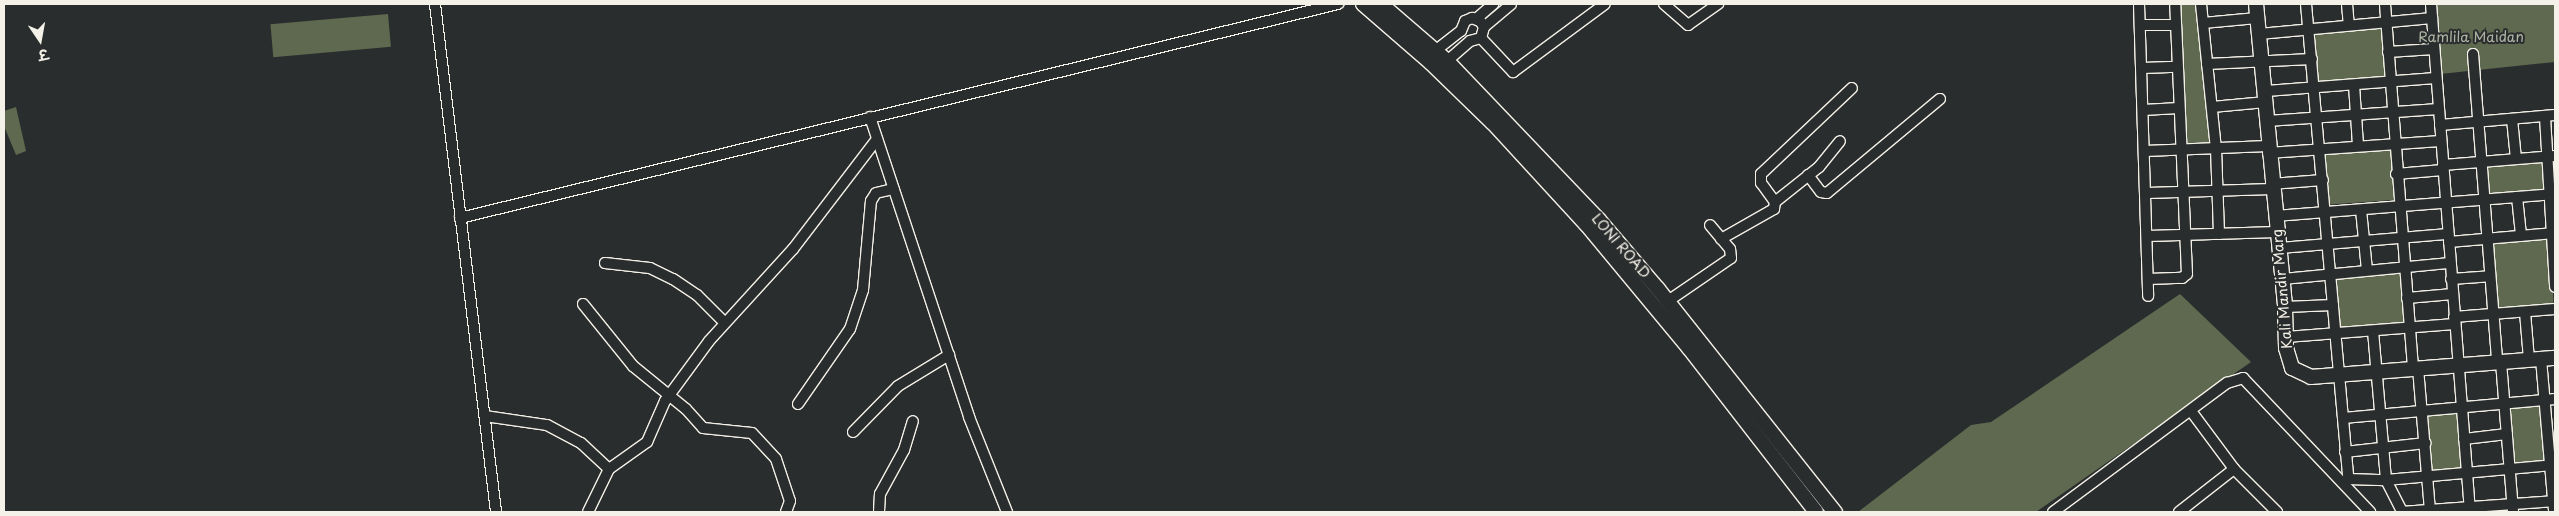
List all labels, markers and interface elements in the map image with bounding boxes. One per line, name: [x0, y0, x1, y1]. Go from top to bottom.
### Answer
north arrow: [15, 15, 65, 65]
park label: Ramlila Maidan: [2418, 29, 2524, 45]
text: उ: [36, 44, 50, 66]
street label: LONI ROAD: [1588, 210, 1654, 282]
street label: Kali Mandir Marg: [2268, 228, 2296, 350]

